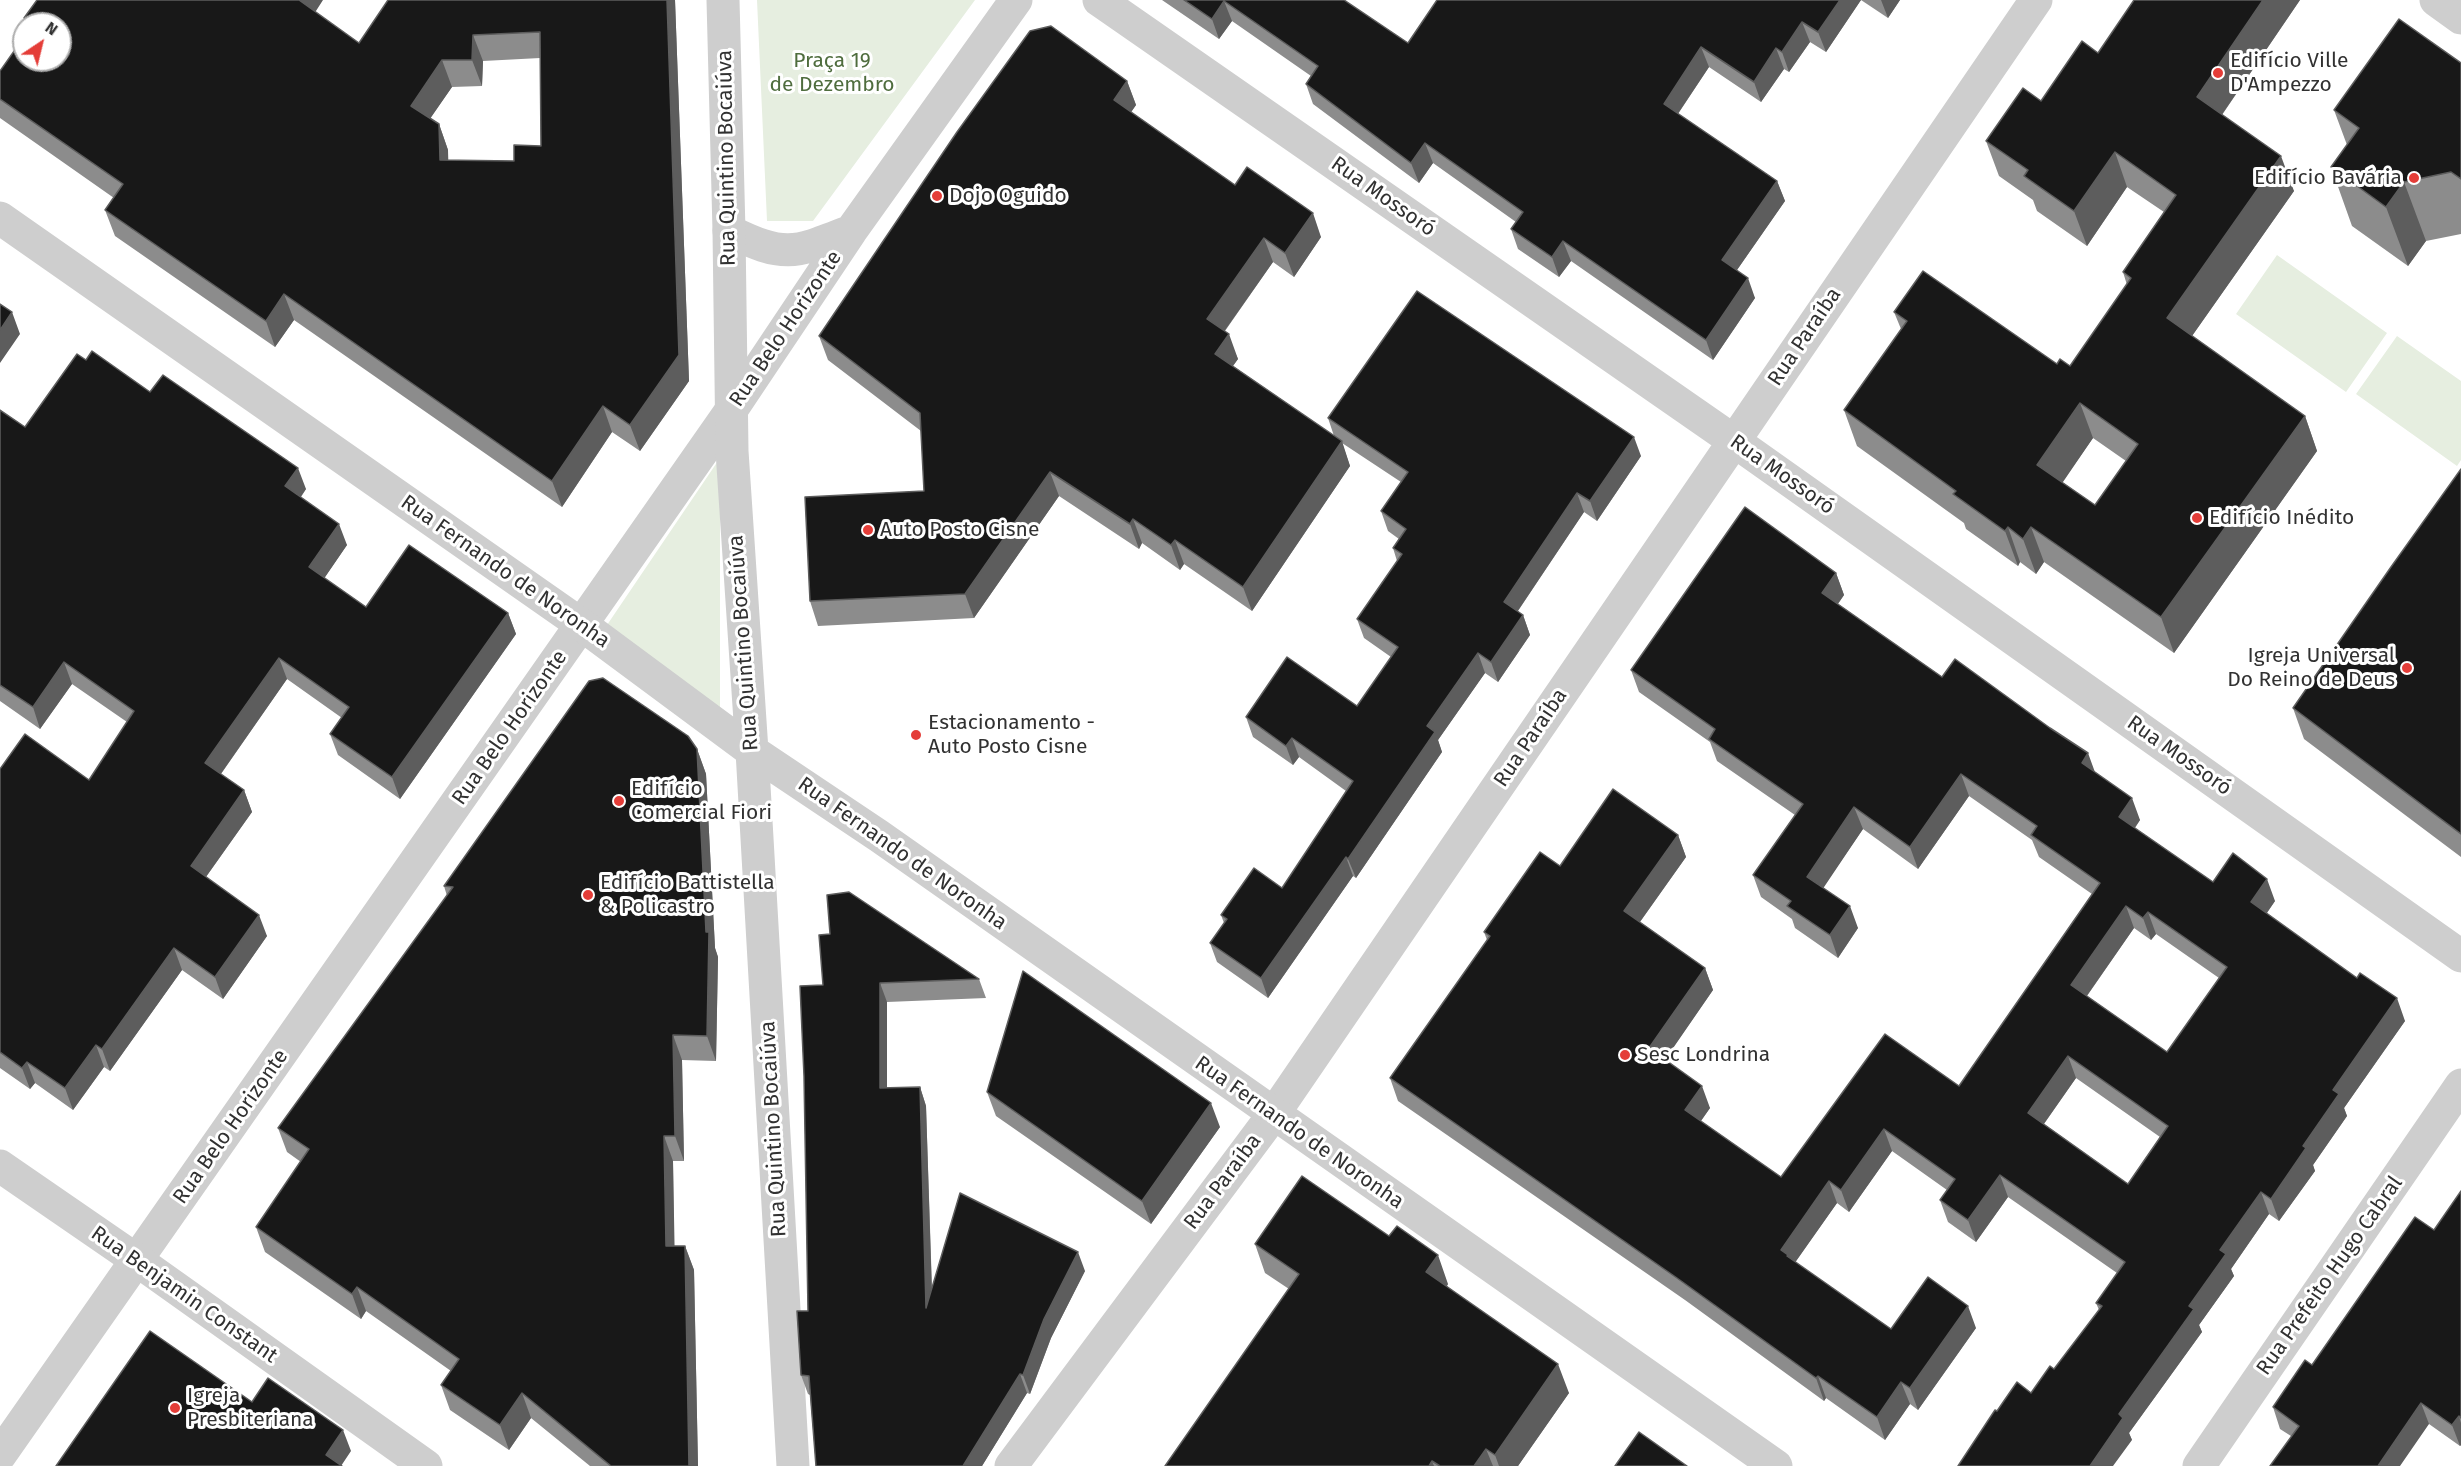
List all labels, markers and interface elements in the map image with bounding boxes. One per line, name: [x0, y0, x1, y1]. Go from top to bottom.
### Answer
north arrow: [12, 12, 72, 72]
text: N: [42, 18, 61, 39]
park label: Praça 19 de Dezembro: [769, 48, 895, 98]
place label: Edifício Ville D'Ampezzo: [2230, 48, 2349, 98]
street label: Rua Quintino Bocaiúva: [713, 50, 741, 266]
marker: Edifício Ville D'Ampezzo: [2211, 66, 2225, 80]
street label: Rua Mossoró: [1326, 152, 1440, 242]
place label: Edifício Bavária: [2254, 165, 2402, 191]
marker: Edifício Bavária: [2407, 171, 2421, 185]
place label: Dojo Oguido: [949, 183, 1067, 209]
marker: Dojo Oguido: [930, 189, 944, 203]
street label: Rua Belo Horizonte: [724, 246, 848, 412]
street label: Rua Paraíba: [1763, 283, 1847, 391]
street label: Rua Mossoró: [1725, 430, 1839, 520]
street label: Rua Fernando de Noronha: [396, 490, 614, 654]
place label: Edifício Inédito: [2209, 505, 2354, 531]
marker: Edifício Inédito: [2190, 511, 2204, 525]
place label: Auto Posto Cisne: [880, 517, 1039, 543]
marker: Auto Posto Cisne: [861, 523, 875, 537]
street label: Rua Quintino Bocaiúva: [724, 534, 764, 752]
place label: Igreja Universal Do Reino de Deus: [2227, 643, 2395, 693]
street label: Rua Belo Horizonte: [447, 646, 573, 810]
marker: Igreja Universal Do Reino de Deus: [2400, 661, 2414, 675]
street label: Rua Paraíba: [1489, 684, 1573, 792]
place label: Estacionamento - Auto Posto Cisne: [928, 710, 1095, 760]
street label: Rua Mossoró: [2122, 711, 2236, 801]
marker: Estacionamento - Auto Posto Cisne: [909, 728, 923, 742]
street label: Rua Fernando de Noronha: [793, 772, 1011, 936]
place label: Edifício Comercial Fiori: [631, 776, 772, 826]
marker: Edifício Comercial Fiori: [612, 794, 626, 808]
place label: Edifício Battistella & Policastro: [600, 870, 775, 920]
marker: Edifício Battistella & Policastro: [581, 888, 595, 902]
street label: Rua Quintino Bocaiúva: [756, 1020, 792, 1238]
place label: Sesc Londrina: [1637, 1042, 1770, 1068]
street label: Rua Belo Horizonte: [168, 1045, 294, 1209]
marker: Sesc Londrina: [1618, 1048, 1632, 1062]
street label: Rua Fernando de Noronha: [1190, 1051, 1408, 1215]
street label: Rua Paraíba: [1179, 1129, 1267, 1235]
street label: Rua Prefeito Hugo Cabral: [2252, 1172, 2408, 1380]
street label: Rua Benjamin Constant: [86, 1221, 282, 1369]
place label: Igreja Presbiteriana: [187, 1383, 314, 1433]
marker: Igreja Presbiteriana: [168, 1401, 182, 1415]

